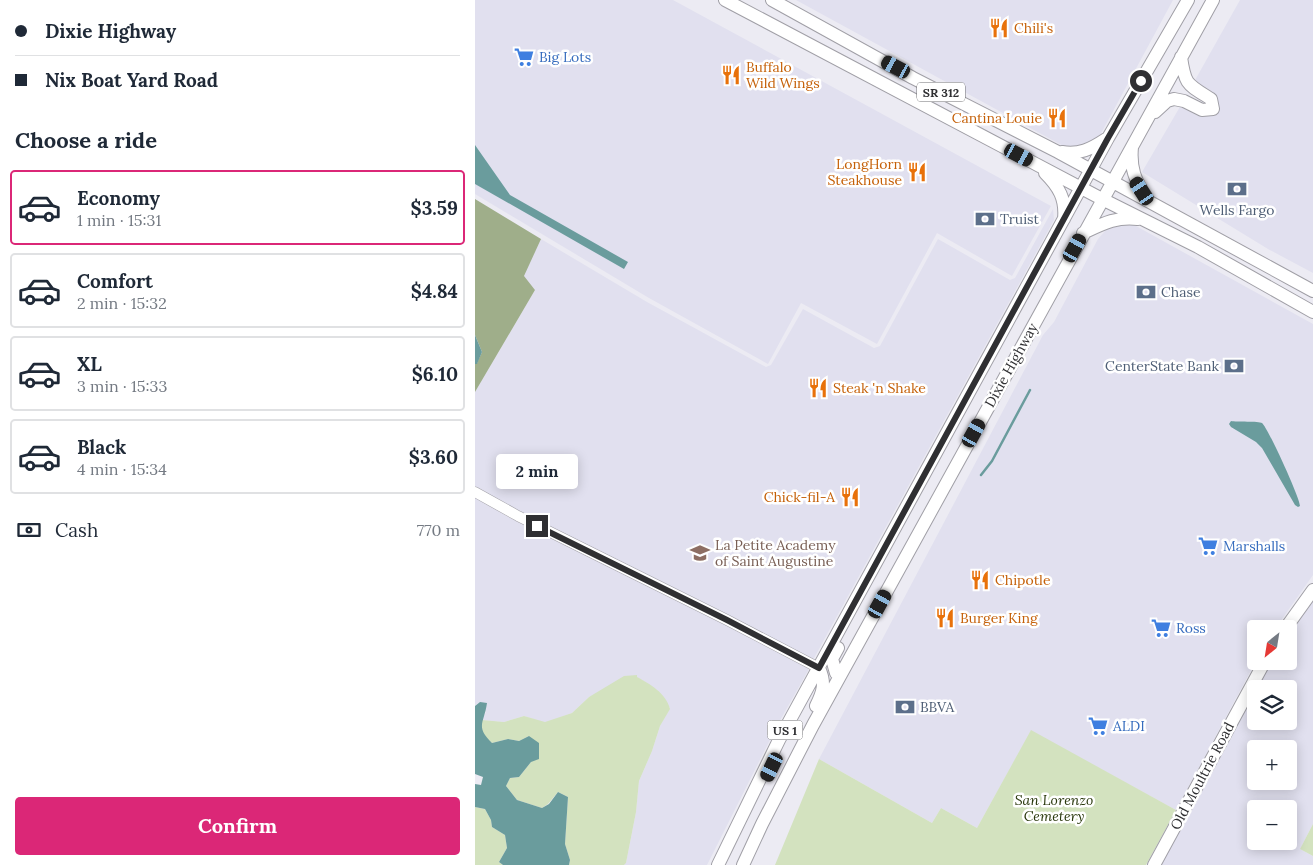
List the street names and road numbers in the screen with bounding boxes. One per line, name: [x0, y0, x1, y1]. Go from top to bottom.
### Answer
road number: SR 312: [917, 82, 965, 101]
street label: Dixie Highway: [980, 319, 1042, 410]
street label: Old Moultrie Road: [1166, 719, 1238, 833]
road number: US 1: [767, 720, 803, 740]

